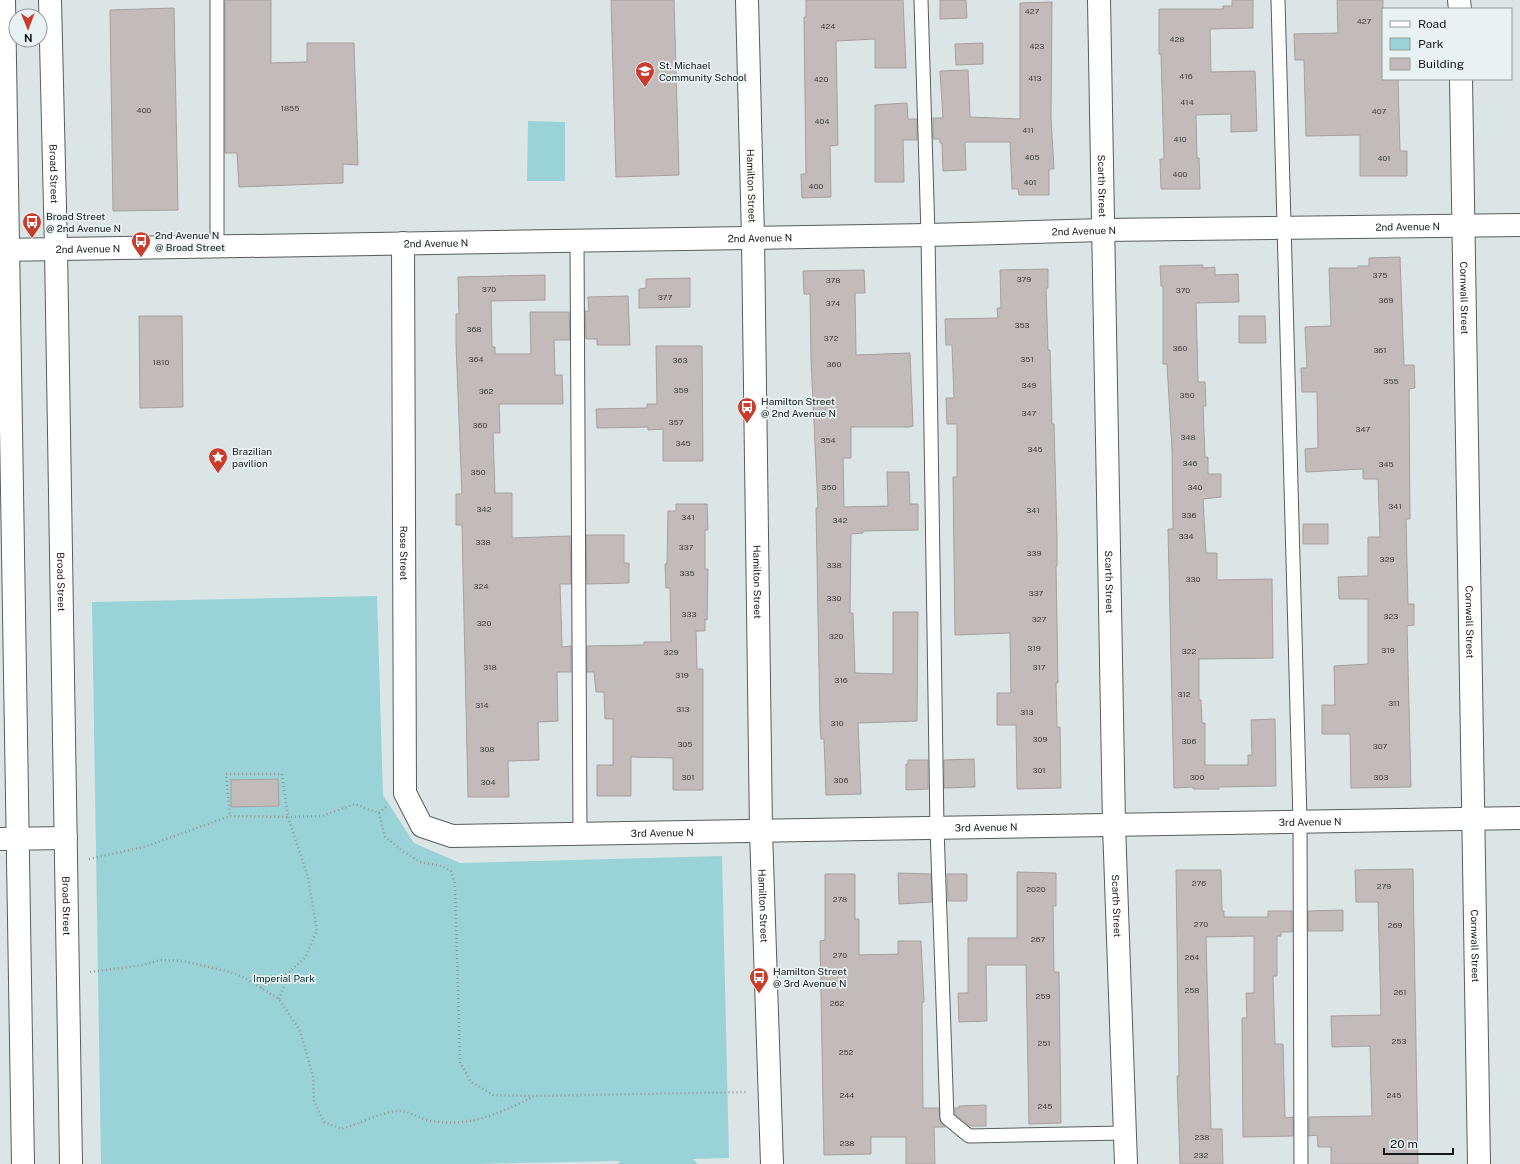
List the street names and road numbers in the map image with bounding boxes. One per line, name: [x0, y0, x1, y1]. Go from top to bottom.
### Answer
street label: Broad Street: [47, 144, 61, 204]
street label: Hamilton Street: [745, 149, 759, 223]
street label: Scarth Street: [1096, 155, 1109, 218]
street label: 2nd Avenue N: [1375, 220, 1440, 233]
street label: 2nd Avenue N: [1051, 224, 1116, 237]
street label: 2nd Avenue N: [728, 231, 792, 244]
street label: 2nd Avenue N: [404, 236, 468, 249]
street label: 2nd Avenue N: [56, 242, 120, 255]
street label: Cornwall Street: [1458, 261, 1471, 335]
street label: Rose Street: [398, 526, 410, 580]
street label: Hamilton Street: [751, 545, 764, 619]
street label: Scarth Street: [1103, 550, 1116, 613]
street label: Broad Street: [55, 552, 68, 612]
street label: Cornwall Street: [1463, 585, 1477, 659]
street label: 3rd Avenue N: [1279, 815, 1342, 828]
street label: 3rd Avenue N: [955, 820, 1018, 834]
street label: 3rd Avenue N: [631, 826, 694, 839]
street label: Hamilton Street: [756, 869, 771, 943]
street label: Scarth Street: [1110, 874, 1124, 937]
street label: Broad Street: [60, 876, 73, 936]
street label: Cornwall Street: [1469, 909, 1482, 983]

